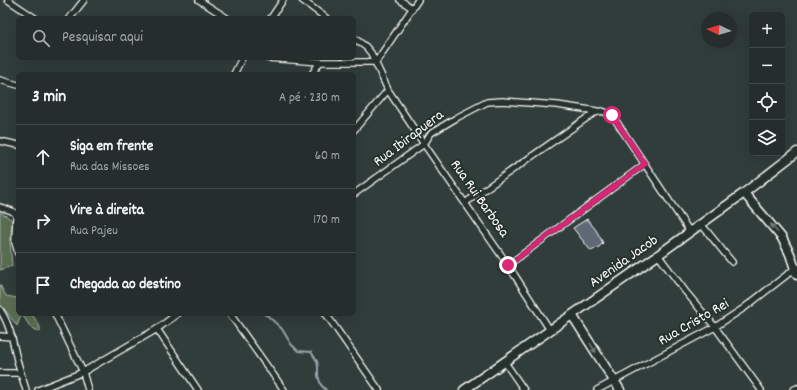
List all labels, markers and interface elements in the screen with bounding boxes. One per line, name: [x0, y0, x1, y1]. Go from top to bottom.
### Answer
north arrow: [701, 12, 737, 48]
map controls: [749, 12, 785, 156]
button: +: [749, 12, 785, 48]
search box: [16, 16, 356, 60]
icon: search: [30, 27, 52, 49]
text: Pesquisar aqui: [62, 27, 143, 49]
button: −: [749, 48, 785, 84]
button: locate: [749, 84, 785, 120]
text: 3 min: [32, 86, 66, 110]
text: A pé · 230 m: [279, 89, 340, 108]
street label: Rua Ibirapuera: [369, 105, 450, 173]
route start: [603, 106, 621, 124]
button: layers: [749, 120, 785, 156]
text: Siga em frente: [70, 136, 153, 158]
icon: ahead: [32, 146, 54, 168]
text: 60 m: [315, 147, 340, 166]
street label: Rua Rui Barbosa: [444, 156, 514, 243]
text: Rua das Missoes: [70, 158, 150, 177]
text: Vire à direita: [70, 200, 144, 222]
icon: right: [32, 210, 54, 232]
text: 170 m: [313, 211, 340, 230]
text: Rua Pajeu: [70, 222, 118, 241]
one-way arrow: [769, 222, 778, 233]
street label: Avenida Jacob: [585, 230, 663, 294]
route end: [499, 256, 517, 274]
icon: arrive: [32, 274, 54, 296]
text: Chegada ao destino: [70, 274, 181, 296]
street label: Rua Cristo Rei: [654, 294, 734, 352]
one-way arrow: [590, 342, 597, 354]

